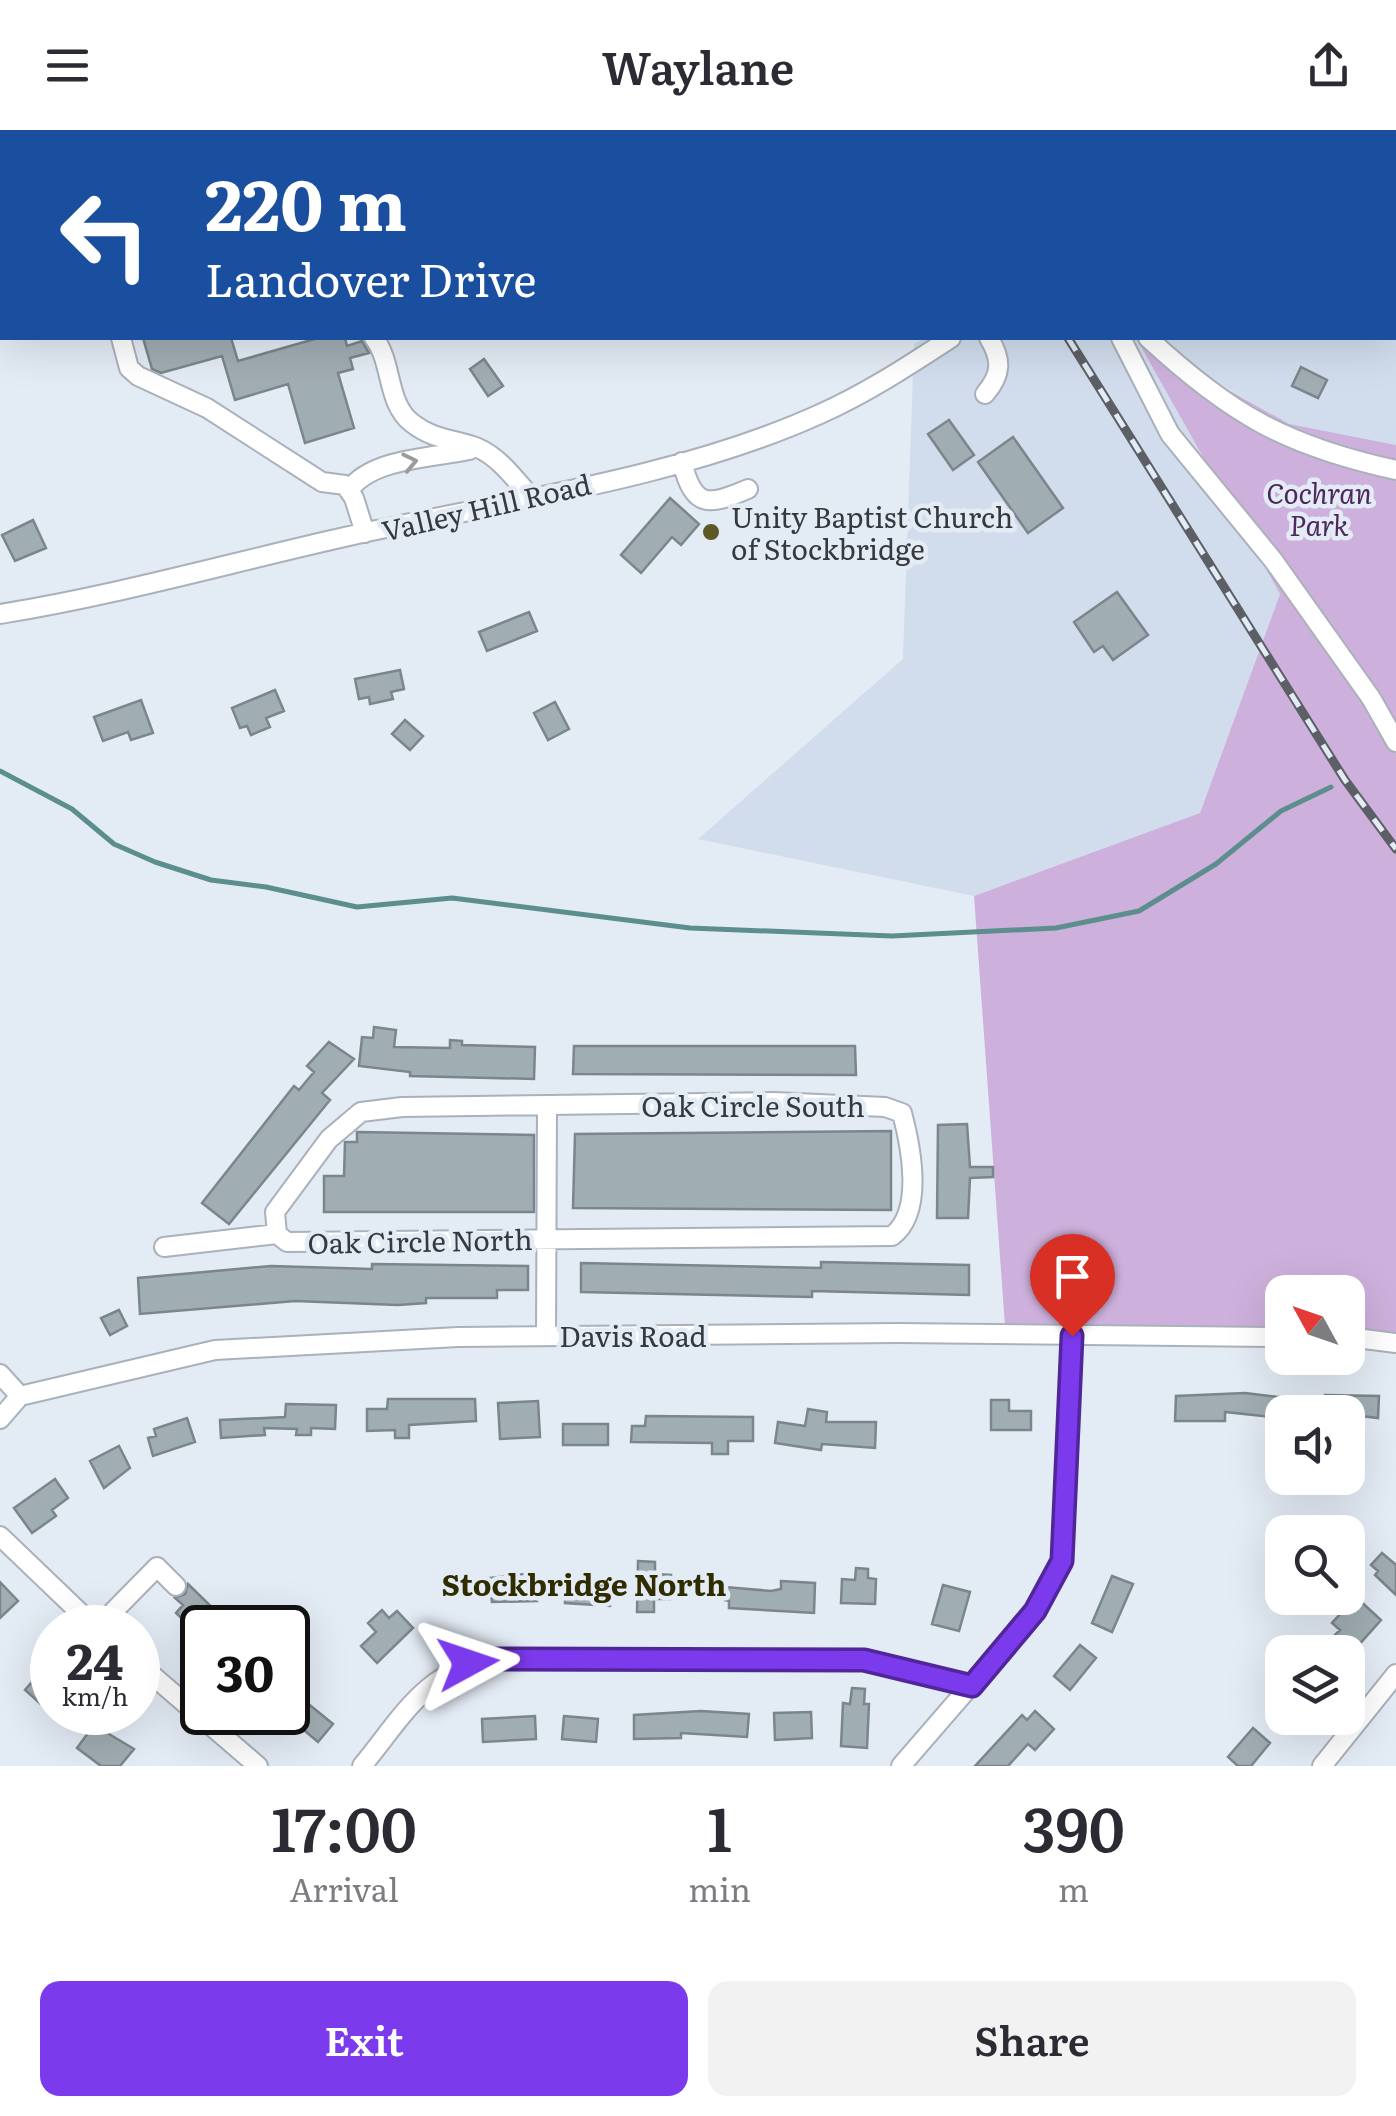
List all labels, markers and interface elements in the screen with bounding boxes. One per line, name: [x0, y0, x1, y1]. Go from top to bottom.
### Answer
text: Waylane: [602, 32, 794, 99]
icon: menu: [40, 38, 95, 93]
icon: share: [1301, 38, 1356, 93]
text: 220 m: [205, 149, 407, 253]
icon: left: [40, 170, 170, 300]
text: Landover Drive: [205, 244, 537, 311]
one-way arrow: [401, 453, 418, 474]
street label: Valley Hill Road: [377, 462, 595, 550]
park label: Cochran Park: [1266, 471, 1372, 545]
place label: Unity Baptist Church of Stockbridge: [731, 495, 1013, 569]
marker: Unity Baptist Church of Stockbridge: [700, 521, 722, 543]
street label: Oak Circle South: [641, 1084, 865, 1126]
street label: Oak Circle North: [307, 1217, 533, 1263]
pin: [1030, 1234, 1115, 1337]
icon: arrive: [1045, 1249, 1100, 1304]
north arrow: [1265, 1275, 1365, 1375]
map controls: [1265, 1275, 1365, 1735]
street label: Davis Road: [559, 1314, 707, 1356]
button: sound: [1265, 1395, 1365, 1495]
button: search: [1265, 1515, 1365, 1615]
district label: Stockbridge North: [442, 1561, 726, 1605]
speed limit sign: 30: [180, 1605, 310, 1735]
position arrow: [416, 1611, 520, 1715]
text: 24: [66, 1621, 123, 1695]
button: layers: [1265, 1635, 1365, 1735]
text: km/h: [62, 1677, 128, 1714]
text: 17:00: [271, 1781, 417, 1870]
text: 1: [707, 1781, 732, 1870]
text: 390: [1022, 1781, 1125, 1870]
text: Arrival: [289, 1864, 399, 1912]
text: min: [688, 1864, 751, 1912]
text: m: [1058, 1864, 1089, 1912]
button: Exit: [40, 1981, 688, 2096]
button: Share: [708, 1981, 1356, 2096]

